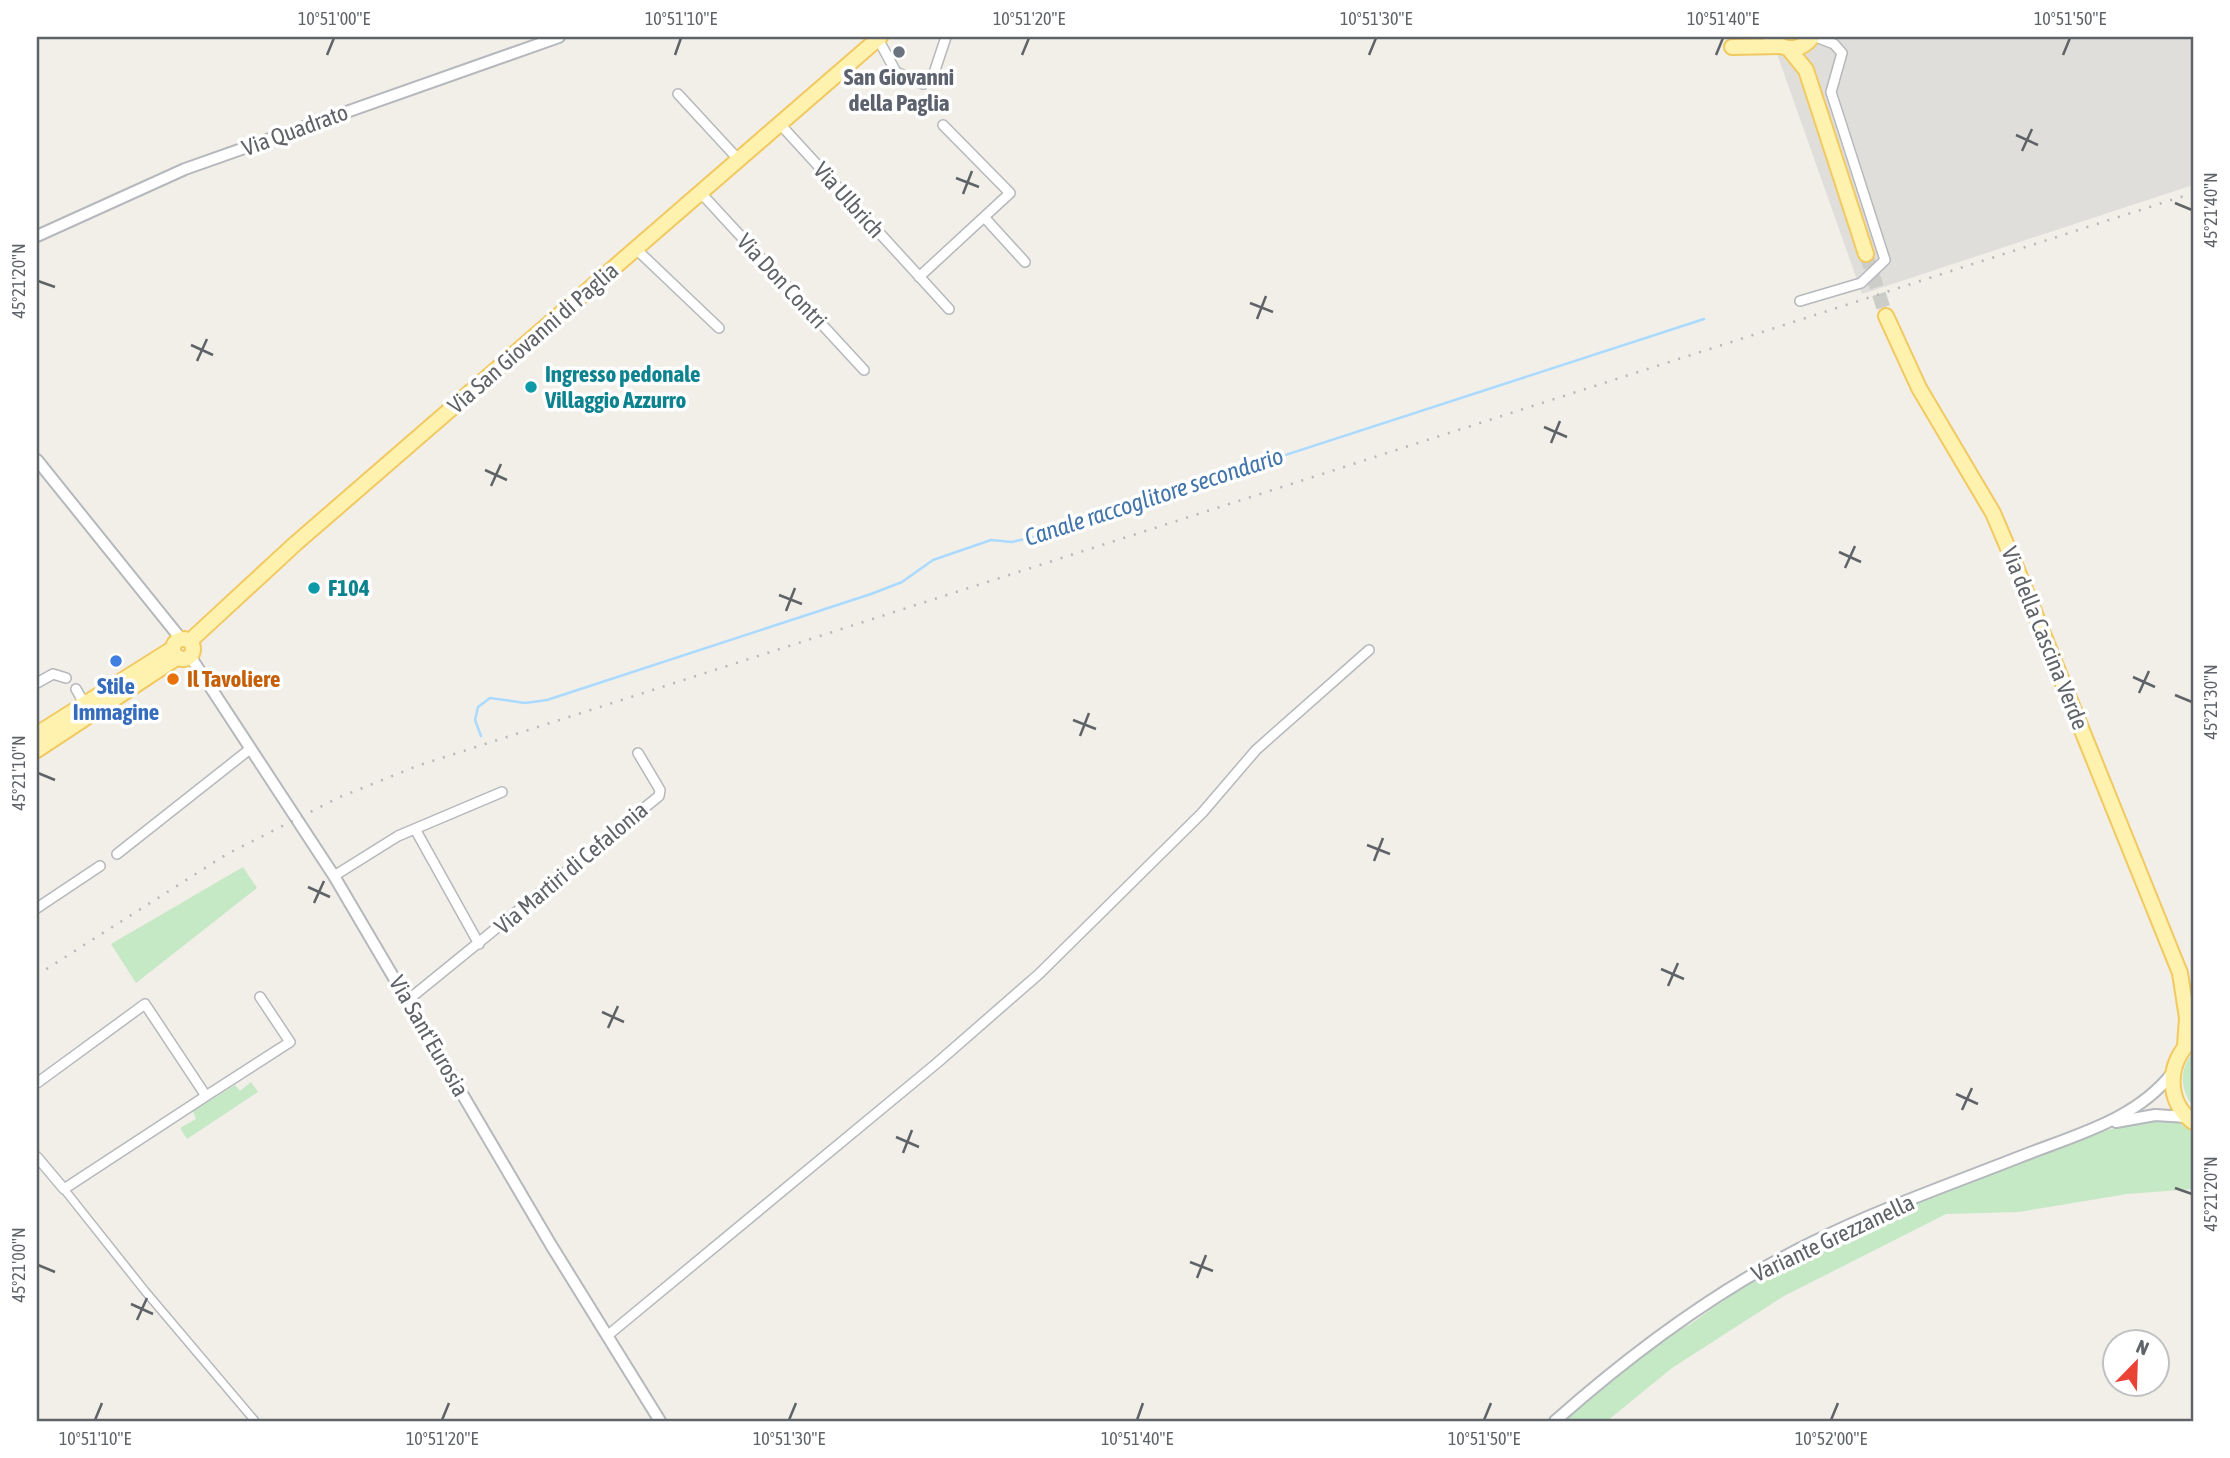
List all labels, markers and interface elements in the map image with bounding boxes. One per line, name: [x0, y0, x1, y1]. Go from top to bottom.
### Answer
text: 10°51'00"E: [298, 8, 370, 29]
text: 10°51'10"E: [645, 8, 717, 29]
text: 10°51'20"E: [993, 8, 1065, 29]
text: 10°51'30"E: [1340, 8, 1412, 29]
text: 10°51'40"E: [1687, 8, 1759, 29]
text: 10°51'50"E: [2034, 8, 2106, 29]
marker: San Giovanni della Paglia: [891, 44, 907, 60]
place label: San Giovanni della Paglia: [844, 64, 954, 116]
street label: Via Quadrato: [239, 99, 351, 161]
street label: Via Ulbrich: [808, 157, 890, 243]
text: 45°21'40"N: [2200, 172, 2221, 248]
street label: Via Don Contri: [732, 228, 832, 334]
text: 45°21'20"N: [8, 243, 29, 319]
street label: Via San Giovanni di Paglia: [443, 257, 623, 419]
place label: Ingresso pedonale Villaggio Azzurro: [544, 361, 700, 413]
marker: Ingresso pedonale Villaggio Azzurro: [523, 379, 539, 395]
water label: Canale raccoglitore secondario: [1021, 442, 1287, 551]
street label: Via della Cascina Verde: [1996, 543, 2094, 733]
place label: F104: [328, 575, 370, 601]
marker: F104: [306, 580, 322, 596]
marker: Stile Immagine: [108, 653, 124, 669]
text: 45°21'30"N: [2200, 664, 2221, 740]
place label: Il Tavoliere: [187, 666, 280, 692]
marker: Il Tavoliere: [165, 671, 181, 687]
place label: Stile Immagine: [73, 673, 159, 725]
text: 45°21'10"N: [8, 735, 29, 811]
street label: Via Martiri di Cefalonia: [489, 797, 653, 939]
street label: Via Sant'Eurosia: [384, 971, 474, 1101]
text: 45°21'20"N: [2200, 1156, 2221, 1232]
street label: Variante Grezzanella: [1748, 1189, 1918, 1287]
text: 45°21'00"N: [8, 1227, 29, 1303]
north arrow: [2100, 1328, 2170, 1398]
text: N: [2133, 1335, 2152, 1360]
text: 10°51'10"E: [59, 1428, 131, 1449]
text: 10°51'20"E: [406, 1428, 478, 1449]
text: 10°51'30"E: [753, 1428, 825, 1449]
text: 10°51'40"E: [1101, 1428, 1173, 1449]
text: 10°51'50"E: [1448, 1428, 1520, 1449]
text: 10°52'00"E: [1795, 1428, 1867, 1449]

